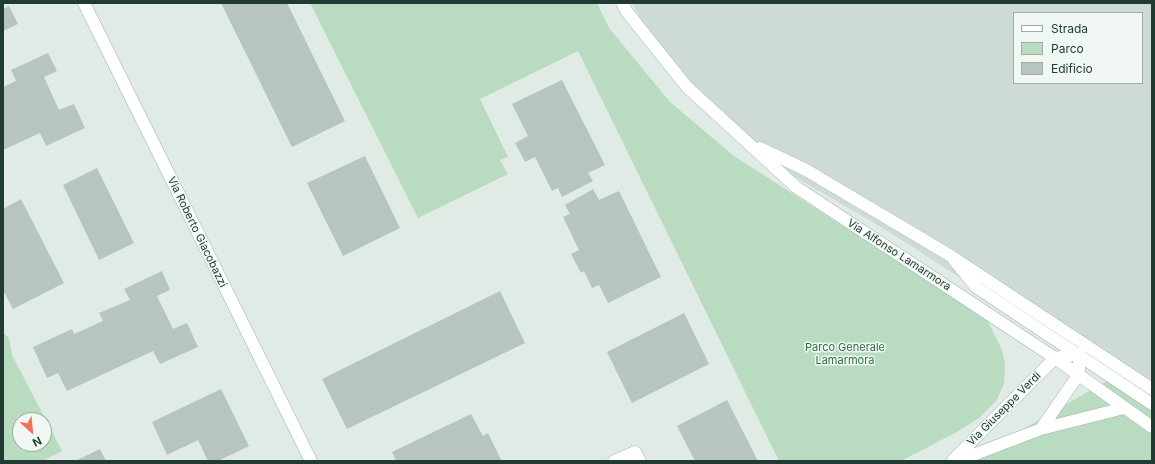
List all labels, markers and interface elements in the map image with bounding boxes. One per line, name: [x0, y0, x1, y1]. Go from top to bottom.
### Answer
legend: [1013, 12, 1143, 84]
text: Strada: [1051, 21, 1088, 36]
text: Parco: [1051, 41, 1084, 56]
text: Edificio: [1051, 61, 1093, 76]
street label: Via Roberto Giacobazzi: [164, 175, 230, 289]
street label: Via Alfonso Lamarmora: [845, 216, 953, 294]
park label: Parco Generale Lamarmora: [805, 341, 885, 367]
street label: Via Giuseppe Verdi: [964, 369, 1044, 449]
north arrow: [12, 412, 52, 452]
text: N: [30, 434, 44, 450]

